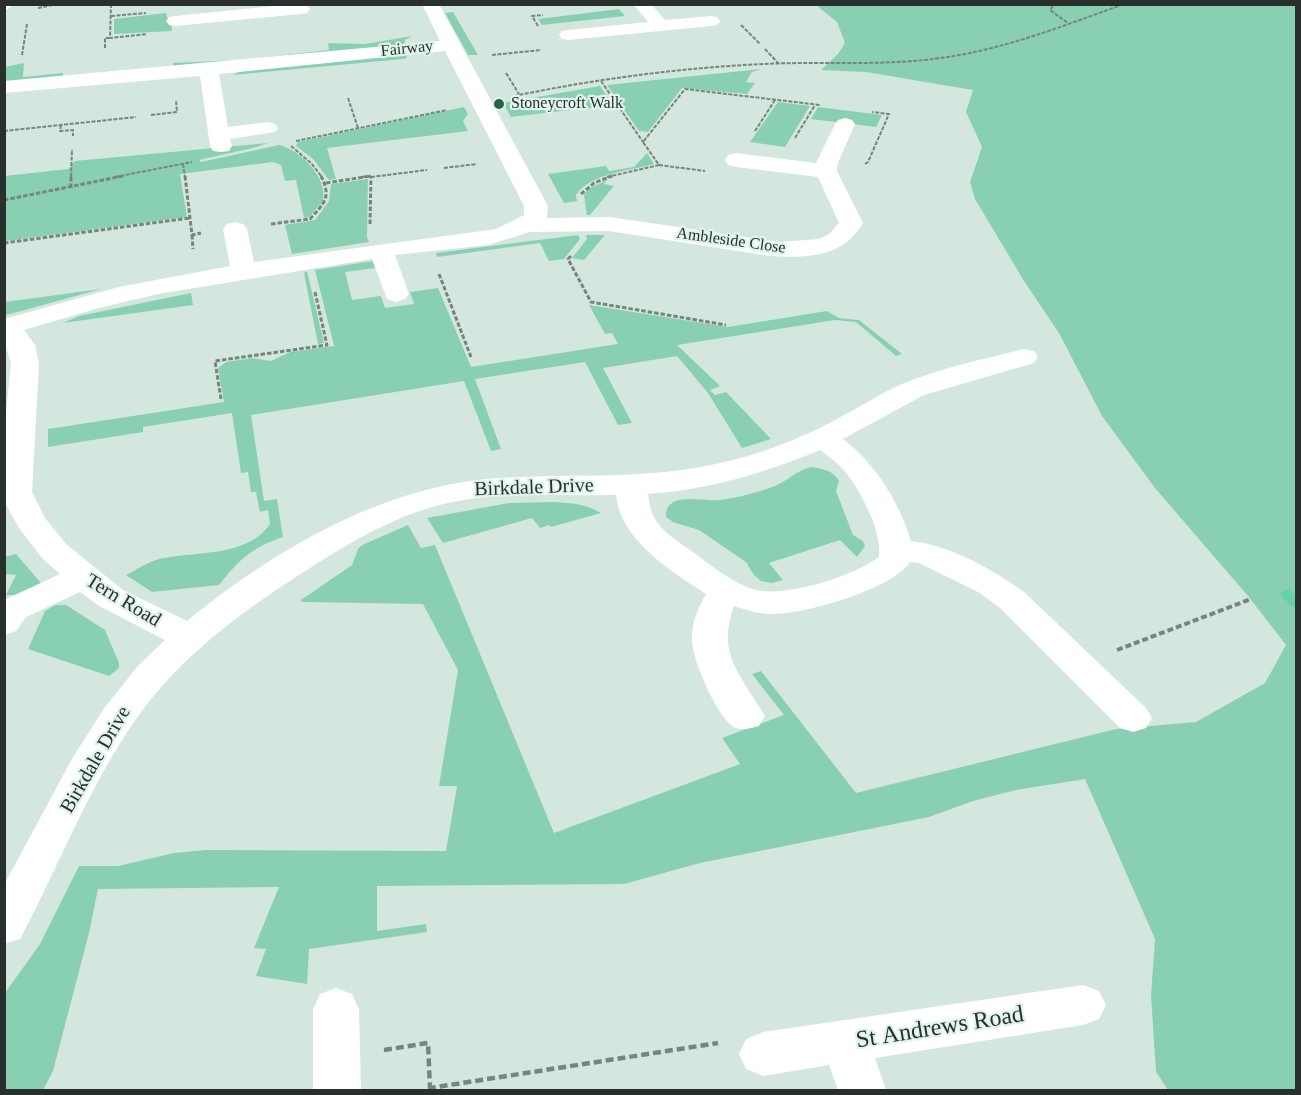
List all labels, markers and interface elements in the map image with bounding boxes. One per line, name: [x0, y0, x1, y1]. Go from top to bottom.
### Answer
street label: Fairway: [380, 37, 434, 61]
place label: Stoneycroft Walk: [511, 94, 623, 114]
marker: Stoneycroft Walk: [492, 97, 506, 111]
street label: Ambleside Close: [675, 224, 787, 258]
street label: Birkdale Drive: [474, 474, 594, 502]
street label: Tern Road: [81, 569, 165, 633]
street label: Birkdale Drive: [56, 702, 136, 818]
street label: St Andrews Road: [854, 1001, 1026, 1055]

